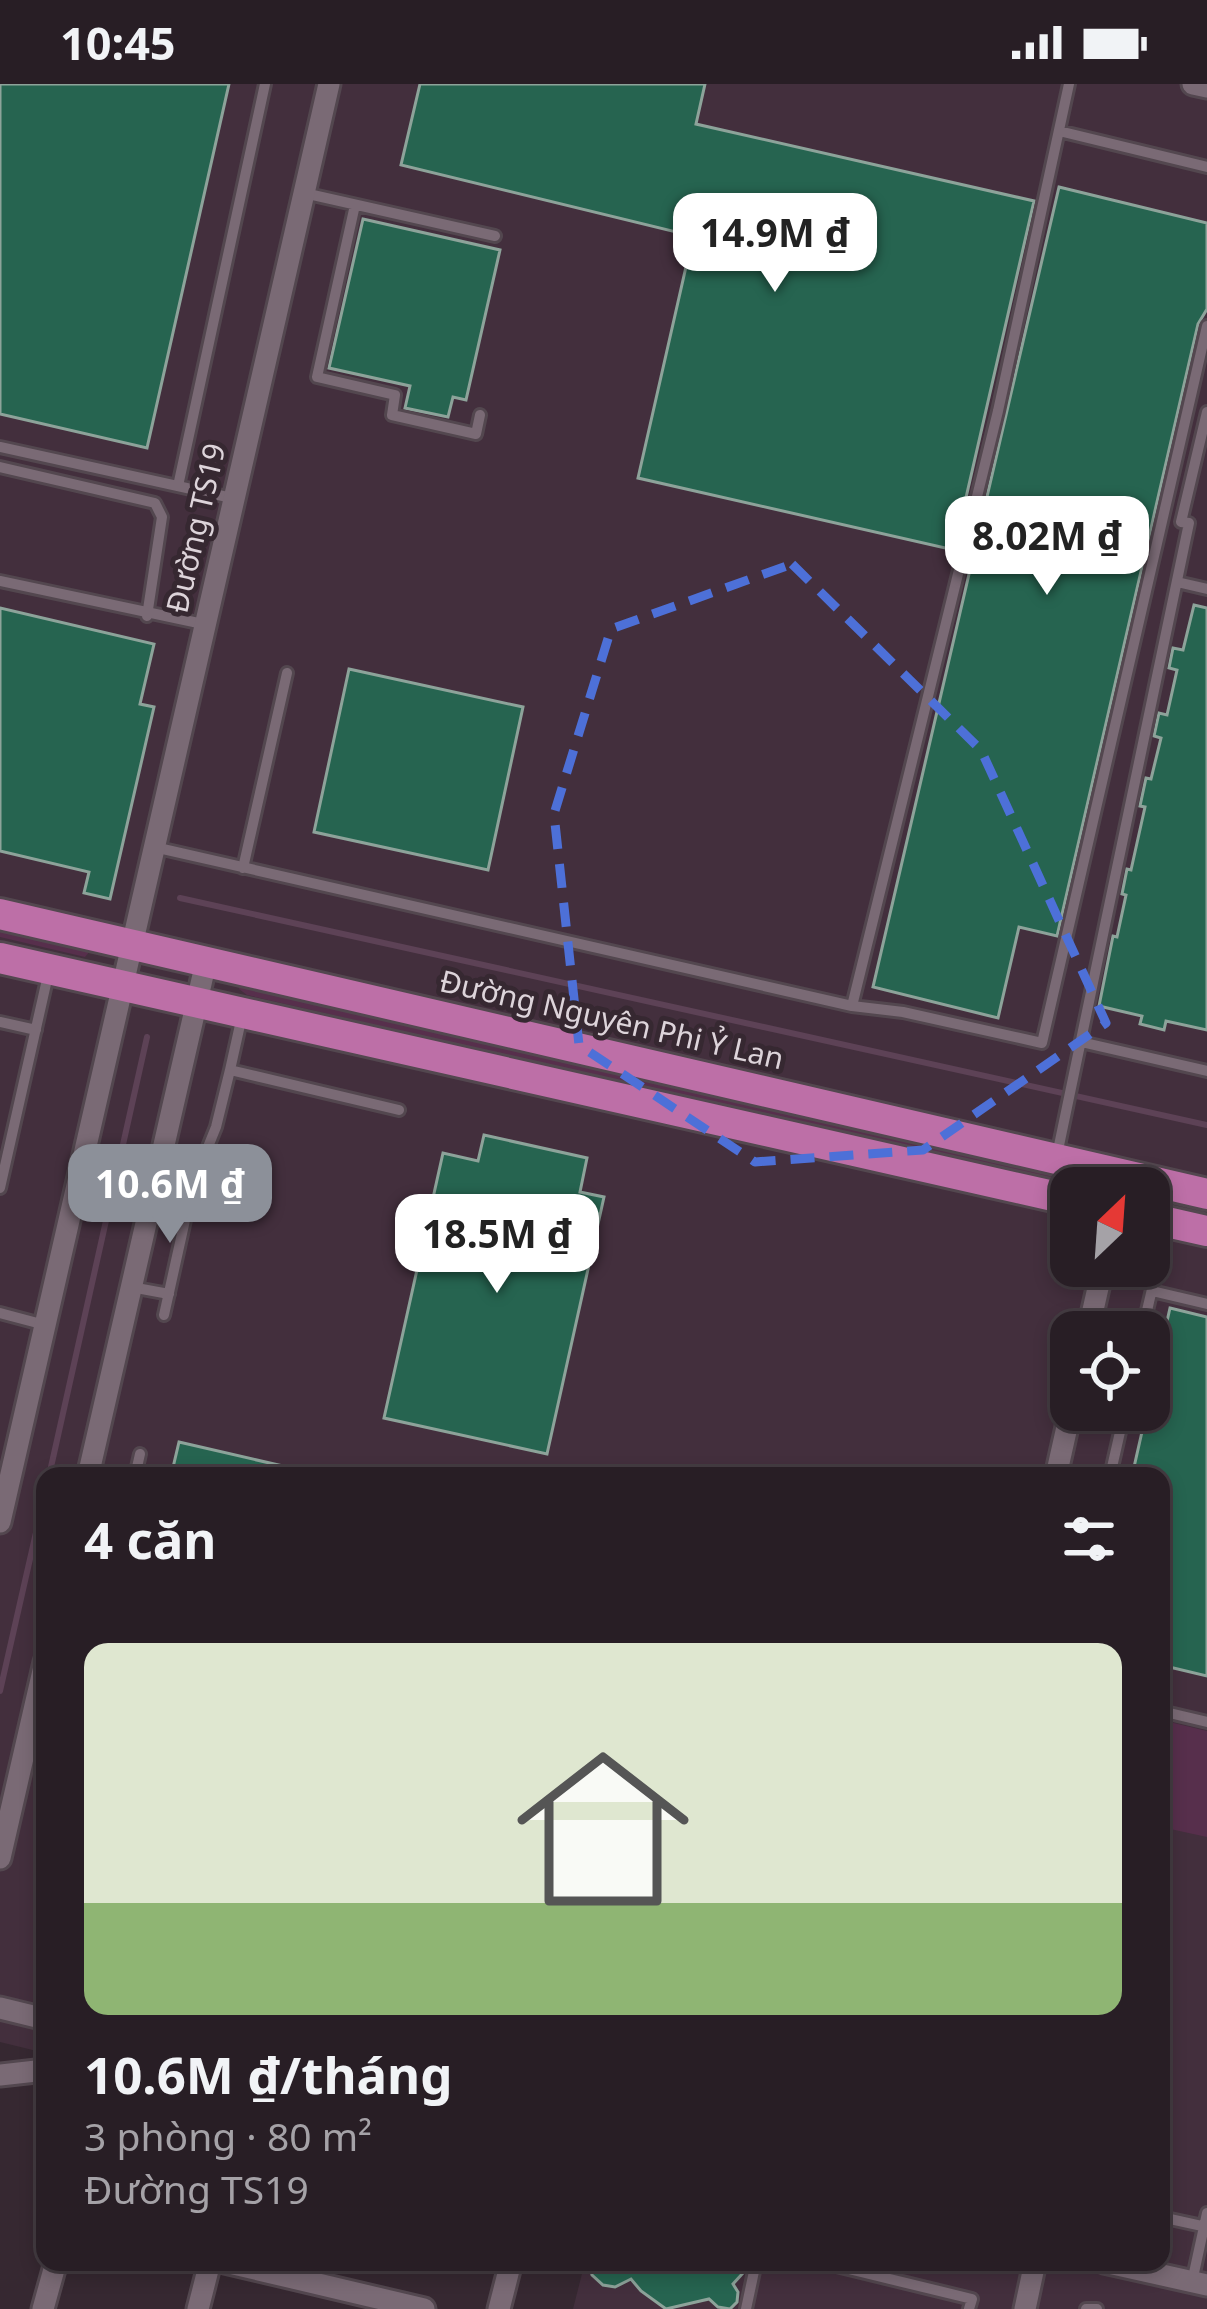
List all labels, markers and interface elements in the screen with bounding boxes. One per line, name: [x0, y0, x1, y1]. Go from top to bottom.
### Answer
text: 10:45: [60, 12, 176, 73]
pin: 14.9M ₫: [664, 193, 886, 295]
text: 14.9M ₫: [700, 205, 850, 258]
street label: Đường TS19: [156, 439, 234, 617]
pin: 8.02M ₫: [936, 496, 1158, 598]
text: 8.02M ₫: [972, 508, 1122, 561]
street label: Đường Nguyên Phi Ỷ Lan: [436, 959, 788, 1079]
pin: 10.6M ₫: [59, 1144, 281, 1246]
text: 10.6M ₫: [95, 1156, 245, 1209]
north arrow: [1050, 1167, 1170, 1287]
map controls: [1050, 1167, 1170, 1431]
pin: 18.5M ₫: [386, 1194, 608, 1296]
text: 18.5M ₫: [422, 1206, 572, 1259]
button: locate: [1050, 1311, 1170, 1431]
text: 4 căn: [84, 1504, 216, 1574]
icon: filters: [1056, 1506, 1122, 1572]
icon: home: [495, 1721, 711, 1937]
text: 10.6M ₫/tháng: [84, 2039, 452, 2109]
text: 3 phòng · 80 m²: [84, 2109, 372, 2162]
text: Đường TS19: [84, 2162, 309, 2215]

